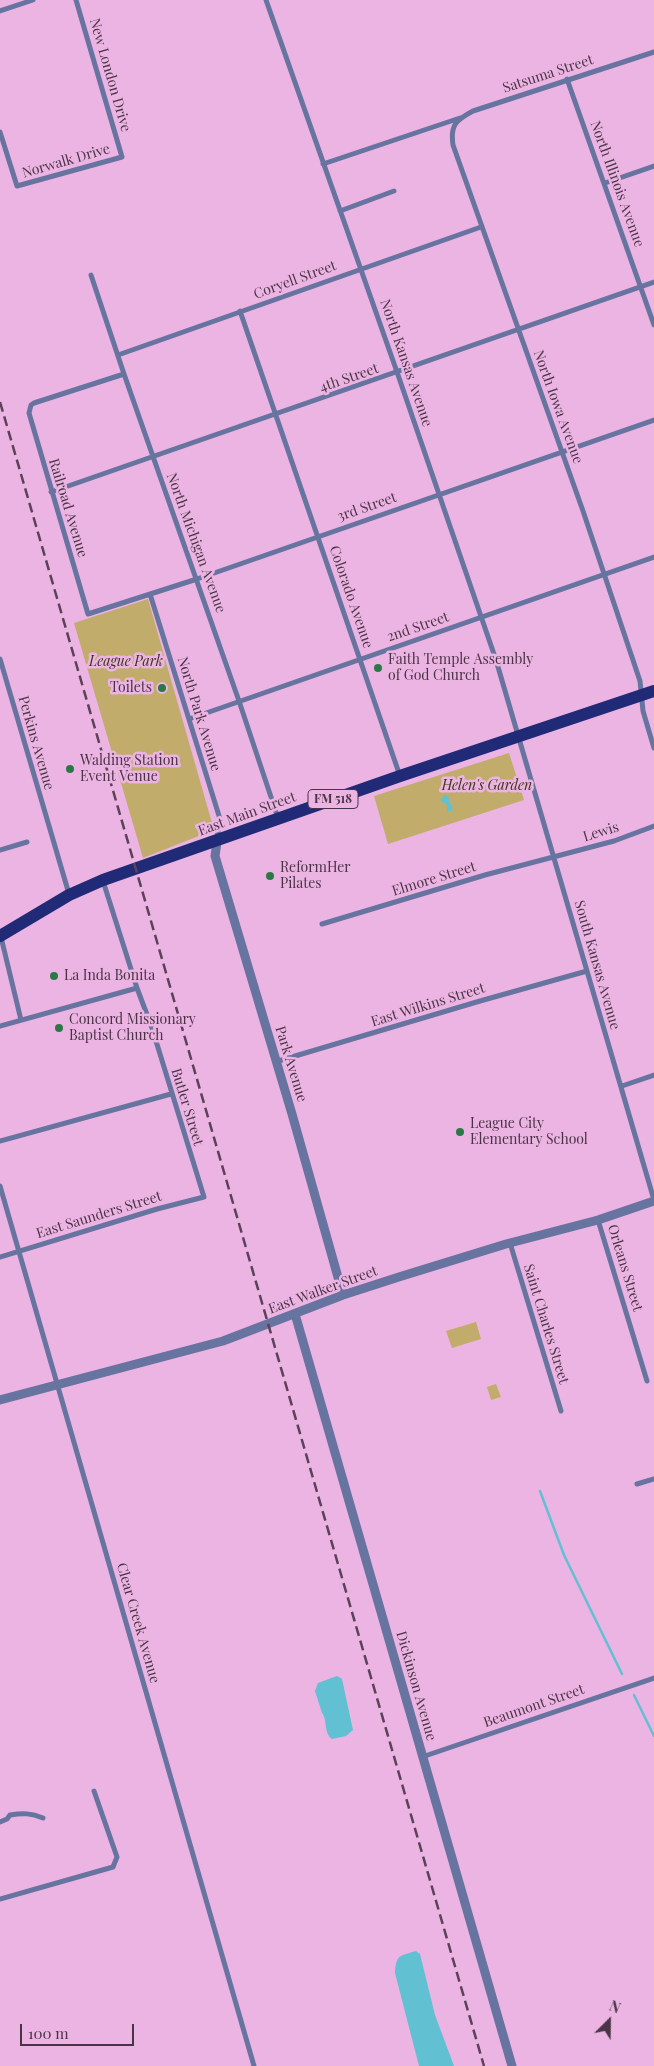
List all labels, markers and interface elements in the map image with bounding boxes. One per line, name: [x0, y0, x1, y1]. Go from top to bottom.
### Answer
street label: New London Drive: [86, 16, 134, 134]
street label: Satsuma Street: [501, 51, 595, 97]
street label: North Illinois Avenue: [586, 119, 648, 249]
street label: Norwalk Drive: [20, 140, 112, 182]
street label: Coryell Street: [251, 257, 339, 303]
street label: North Kansas Avenue: [376, 297, 436, 429]
street label: North Iowa Avenue: [530, 348, 586, 466]
street label: 4th Street: [317, 360, 381, 396]
street label: Railroad Avenue: [45, 457, 91, 559]
street label: North Michigan Avenue: [163, 471, 229, 615]
street label: 3rd Street: [335, 489, 399, 525]
street label: Colorado Avenue: [326, 543, 376, 651]
street label: 2nd Street: [385, 609, 451, 645]
place label: Faith Temple Assembly of God Church: [388, 652, 533, 684]
park label: League Park: [89, 654, 163, 670]
street label: North Park Avenue: [174, 655, 224, 773]
marker: Faith Temple Assembly of God Church: [372, 662, 384, 674]
place label: Toilets: [110, 680, 152, 696]
marker: Toilets: [156, 682, 168, 694]
street label: Perkins Avenue: [15, 694, 57, 792]
place label: Walding Station Event Venue: [80, 753, 179, 786]
marker: Walding Station Event Venue: [64, 763, 76, 775]
park label: Helen's Garden: [442, 778, 532, 794]
street label: East Main Street: [196, 789, 298, 839]
road number: FM 518: [308, 790, 358, 809]
street label: Lewis: [581, 819, 621, 845]
street label: Elmore Street: [390, 858, 478, 900]
place label: ReformHer Pilates: [280, 860, 351, 892]
marker: ReformHer Pilates: [264, 870, 276, 882]
street label: South Kansas Avenue: [570, 898, 624, 1032]
place label: La Inda Bonita: [64, 968, 155, 984]
marker: La Inda Bonita: [48, 970, 60, 982]
street label: East Wilkins Street: [369, 980, 487, 1030]
place label: Concord Missionary Baptist Church: [69, 1012, 196, 1044]
marker: Concord Missionary Baptist Church: [53, 1022, 65, 1034]
street label: Park Avenue: [272, 1024, 310, 1104]
street label: Butler Street: [167, 1066, 207, 1148]
place label: League City Elementary School: [470, 1116, 588, 1148]
marker: League City Elementary School: [454, 1126, 466, 1138]
street label: East Saunders Street: [34, 1188, 164, 1242]
street label: Orleans Street: [604, 1223, 646, 1313]
street label: East Walker Street: [266, 1262, 380, 1318]
street label: Saint Charles Street: [520, 1262, 572, 1386]
street label: Clear Creek Avenue: [113, 1561, 163, 1685]
street label: Dickinson Avenue: [392, 1629, 440, 1743]
street label: Beaumont Street: [481, 1681, 587, 1731]
north arrow: [584, 1996, 634, 2046]
text: N: [607, 1996, 623, 2017]
scale bar: [22, 2014, 136, 2046]
text: 100 m: [28, 2023, 69, 2043]

